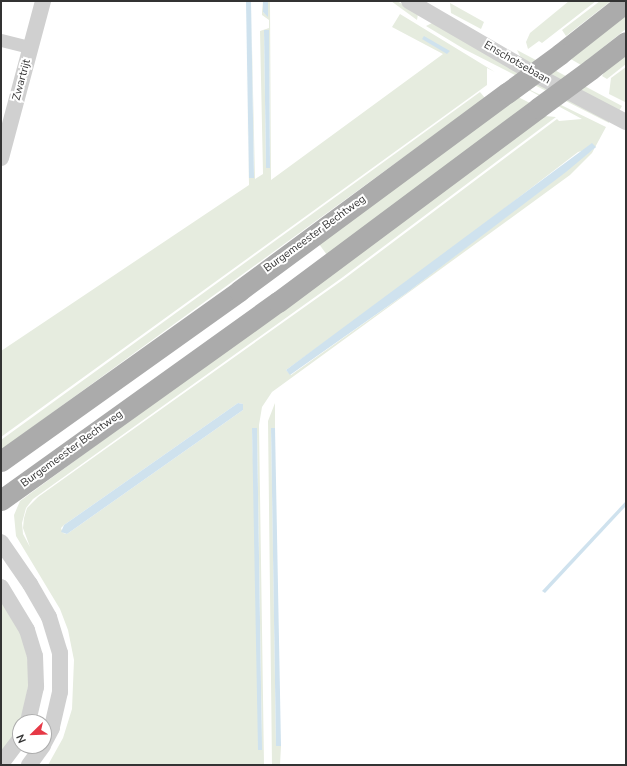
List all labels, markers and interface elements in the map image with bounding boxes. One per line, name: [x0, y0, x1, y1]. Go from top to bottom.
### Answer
street label: Enschotsebaan: [481, 39, 553, 87]
street label: Zwartrijt: [10, 58, 34, 102]
street label: Burgemeester Bechtweg: [262, 193, 368, 275]
street label: Burgemeester Bechtweg: [19, 408, 125, 490]
north arrow: [12, 714, 52, 754]
text: N: [13, 732, 30, 745]

